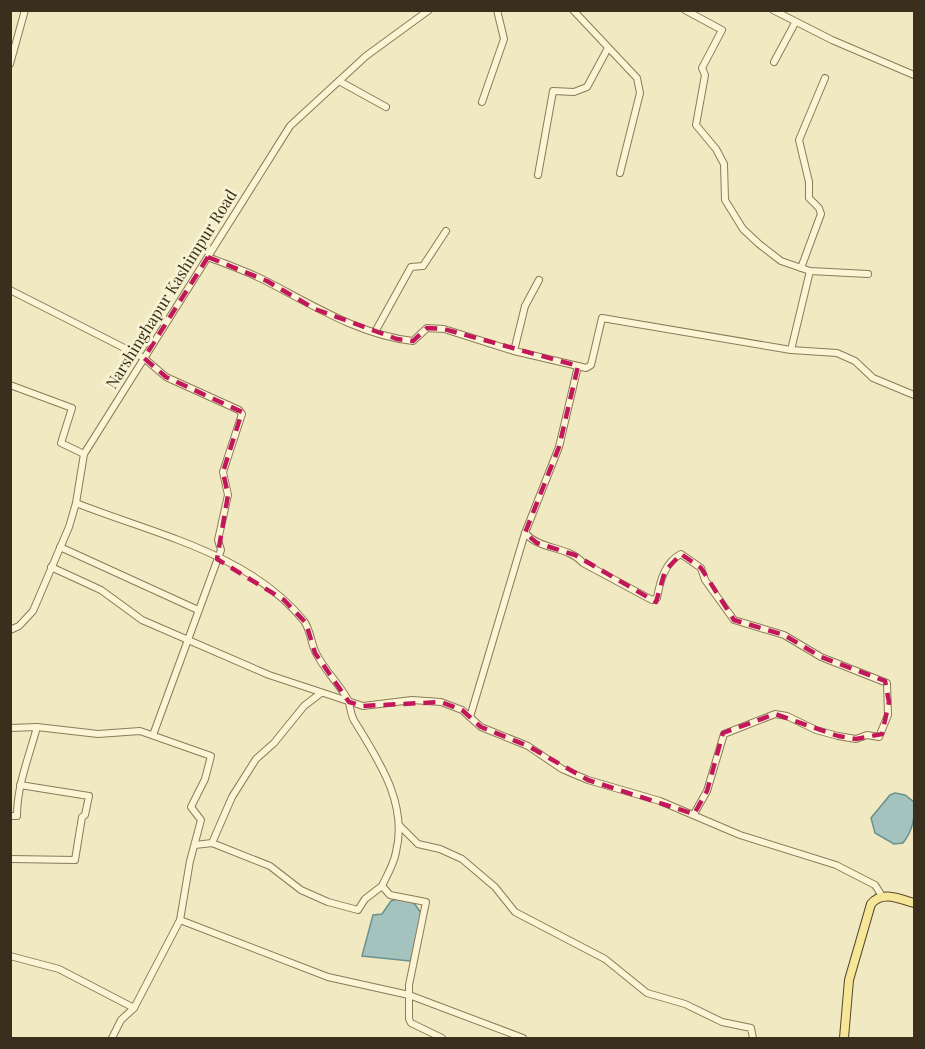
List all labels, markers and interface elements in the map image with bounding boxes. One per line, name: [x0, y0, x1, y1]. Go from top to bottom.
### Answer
street label: Narshinghapur Kashimpur Road: [100, 185, 241, 392]

